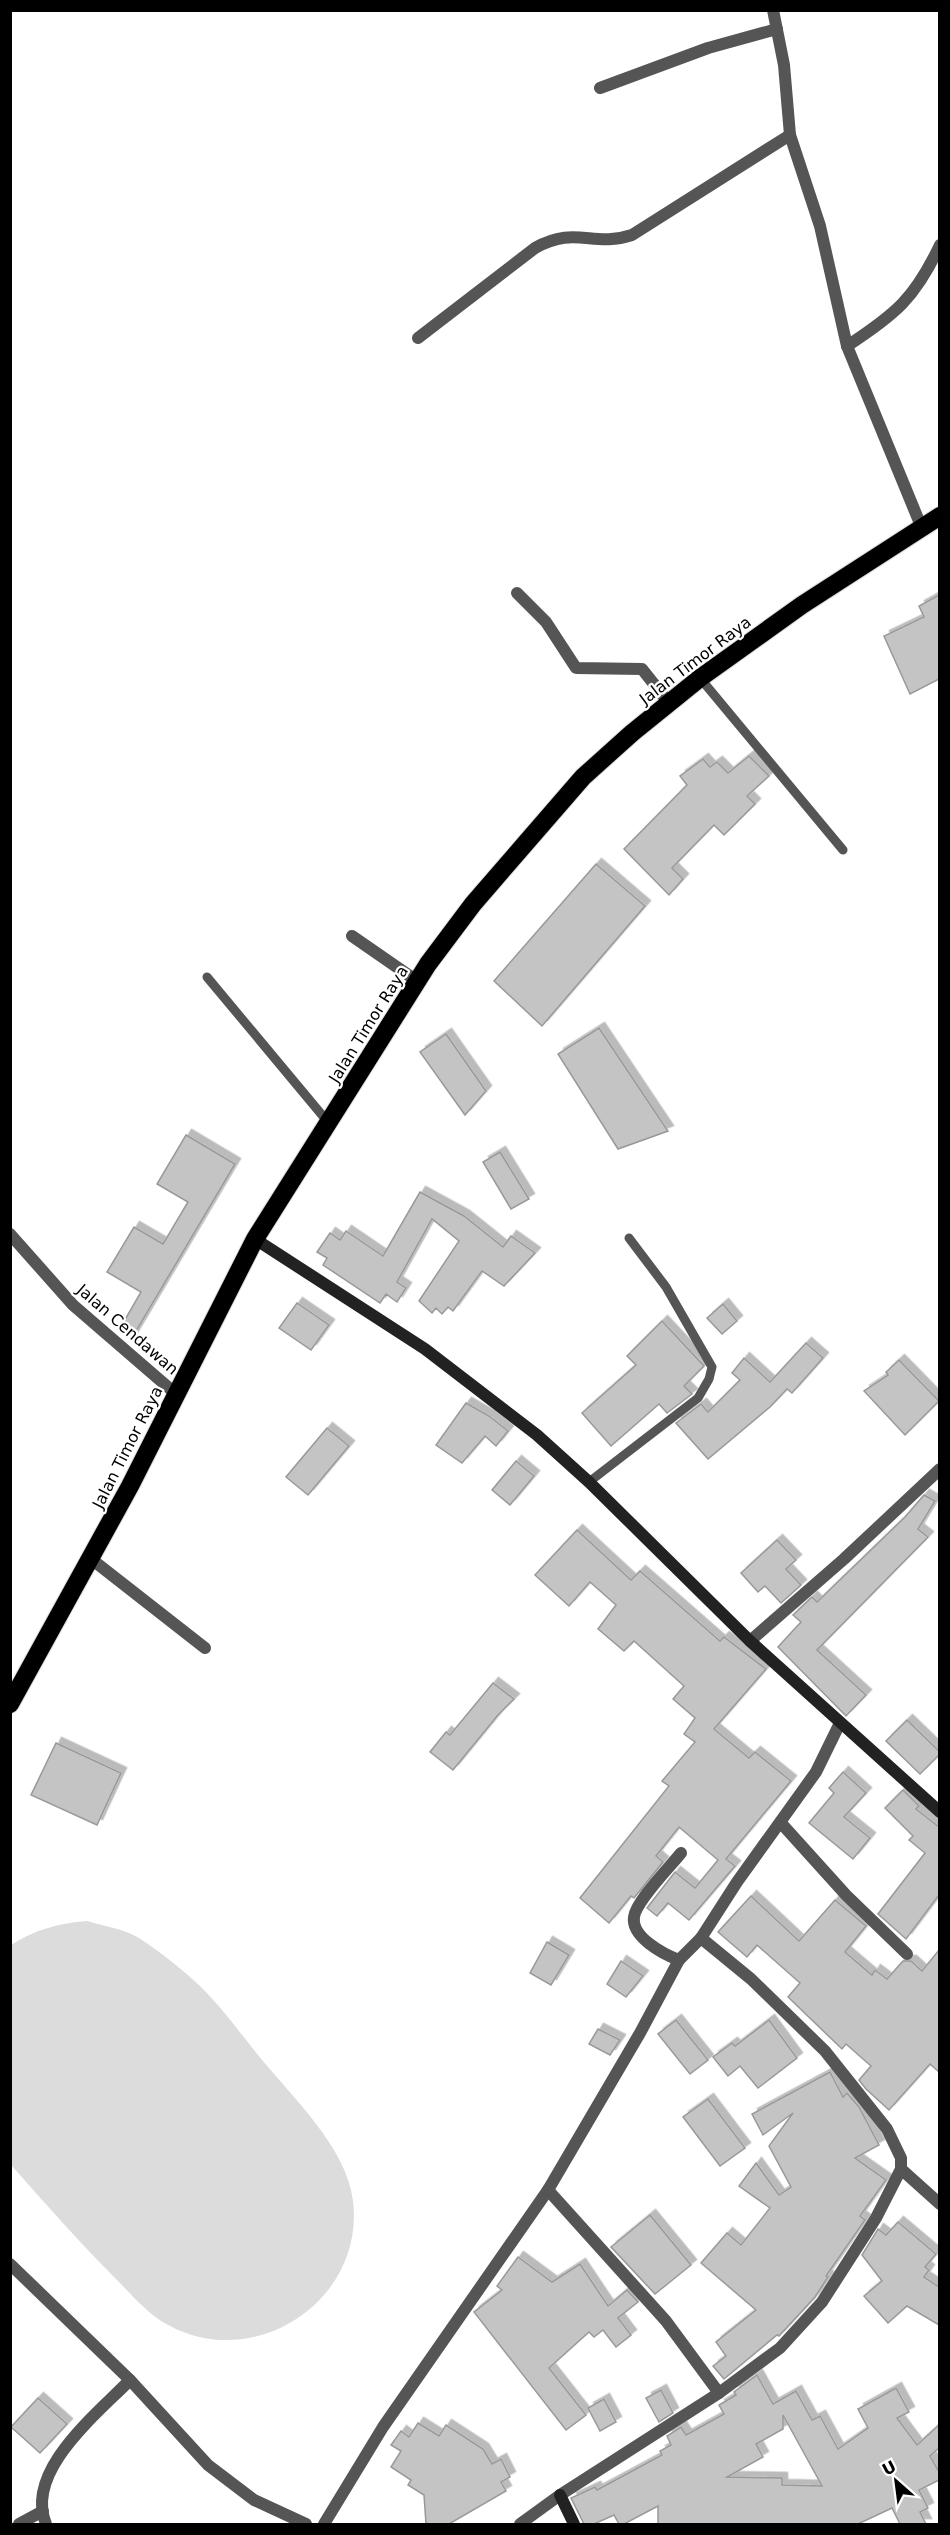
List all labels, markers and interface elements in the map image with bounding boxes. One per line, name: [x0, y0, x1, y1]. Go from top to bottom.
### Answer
street label: Jalan Timor Raya: [635, 612, 755, 709]
street label: Jalan Timor Raya: [324, 962, 412, 1087]
street label: Jalan Cendawan: [72, 1280, 182, 1379]
street label: Jalan Timor Raya: [88, 1383, 166, 1512]
north arrow: [866, 2451, 926, 2511]
text: U: [879, 2457, 899, 2480]

